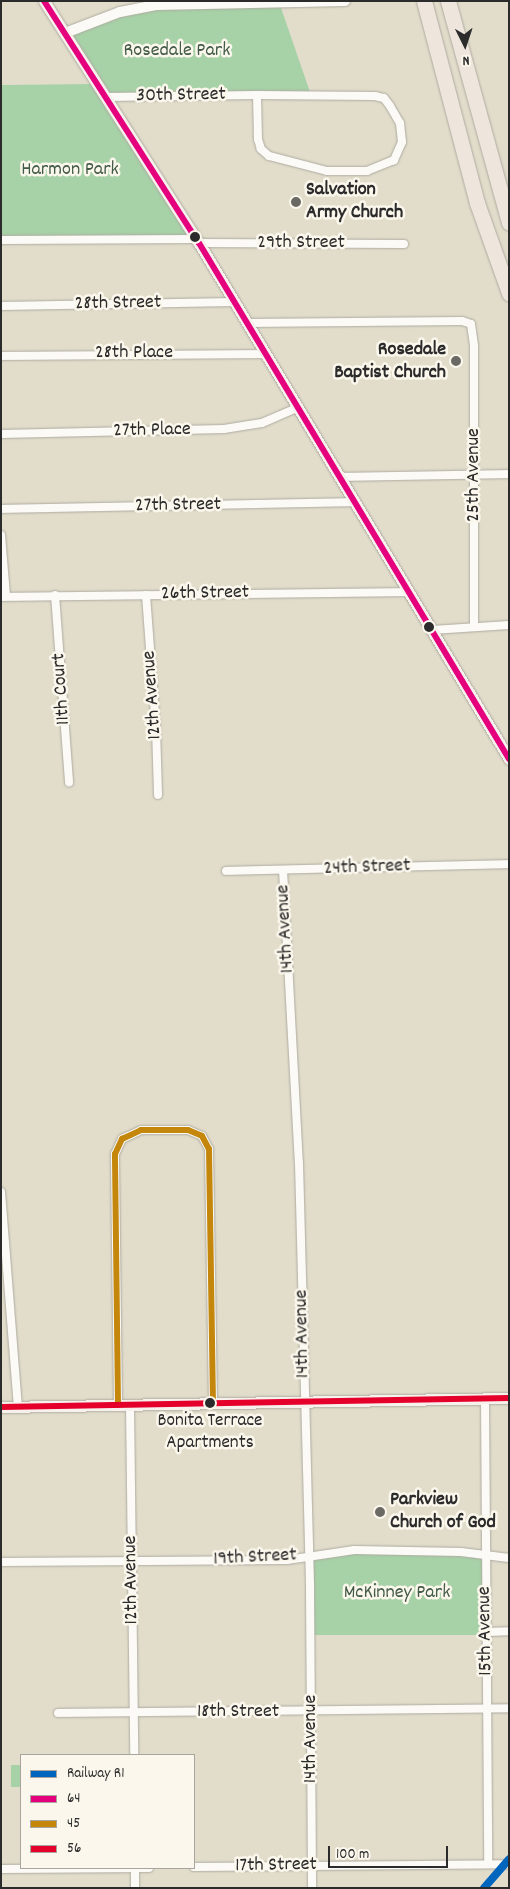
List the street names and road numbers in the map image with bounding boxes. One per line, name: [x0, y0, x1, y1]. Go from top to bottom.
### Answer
street label: 30th Street: [136, 83, 226, 109]
street label: 29th Street: [257, 231, 345, 255]
street label: 28th Street: [75, 291, 161, 317]
street label: 28th Place: [95, 341, 173, 365]
street label: 27th Place: [113, 418, 191, 444]
street label: 25th Avenue: [462, 428, 486, 522]
street label: 27th Street: [135, 493, 221, 519]
street label: 26th Street: [161, 581, 249, 607]
street label: 12th Avenue: [138, 650, 168, 740]
street label: 11th Court: [48, 652, 76, 726]
street label: 24th Street: [323, 854, 411, 882]
street label: 14th Avenue: [272, 884, 300, 974]
street label: 14th Avenue: [290, 1290, 316, 1378]
street label: 12th Avenue: [119, 1535, 145, 1625]
street label: 19th Street: [213, 1544, 297, 1572]
street label: 15th Avenue: [473, 1586, 499, 1676]
street label: 14th Avenue: [299, 1695, 323, 1783]
street label: 18th Street: [197, 1700, 279, 1724]
street label: 17th Street: [235, 1853, 317, 1879]

